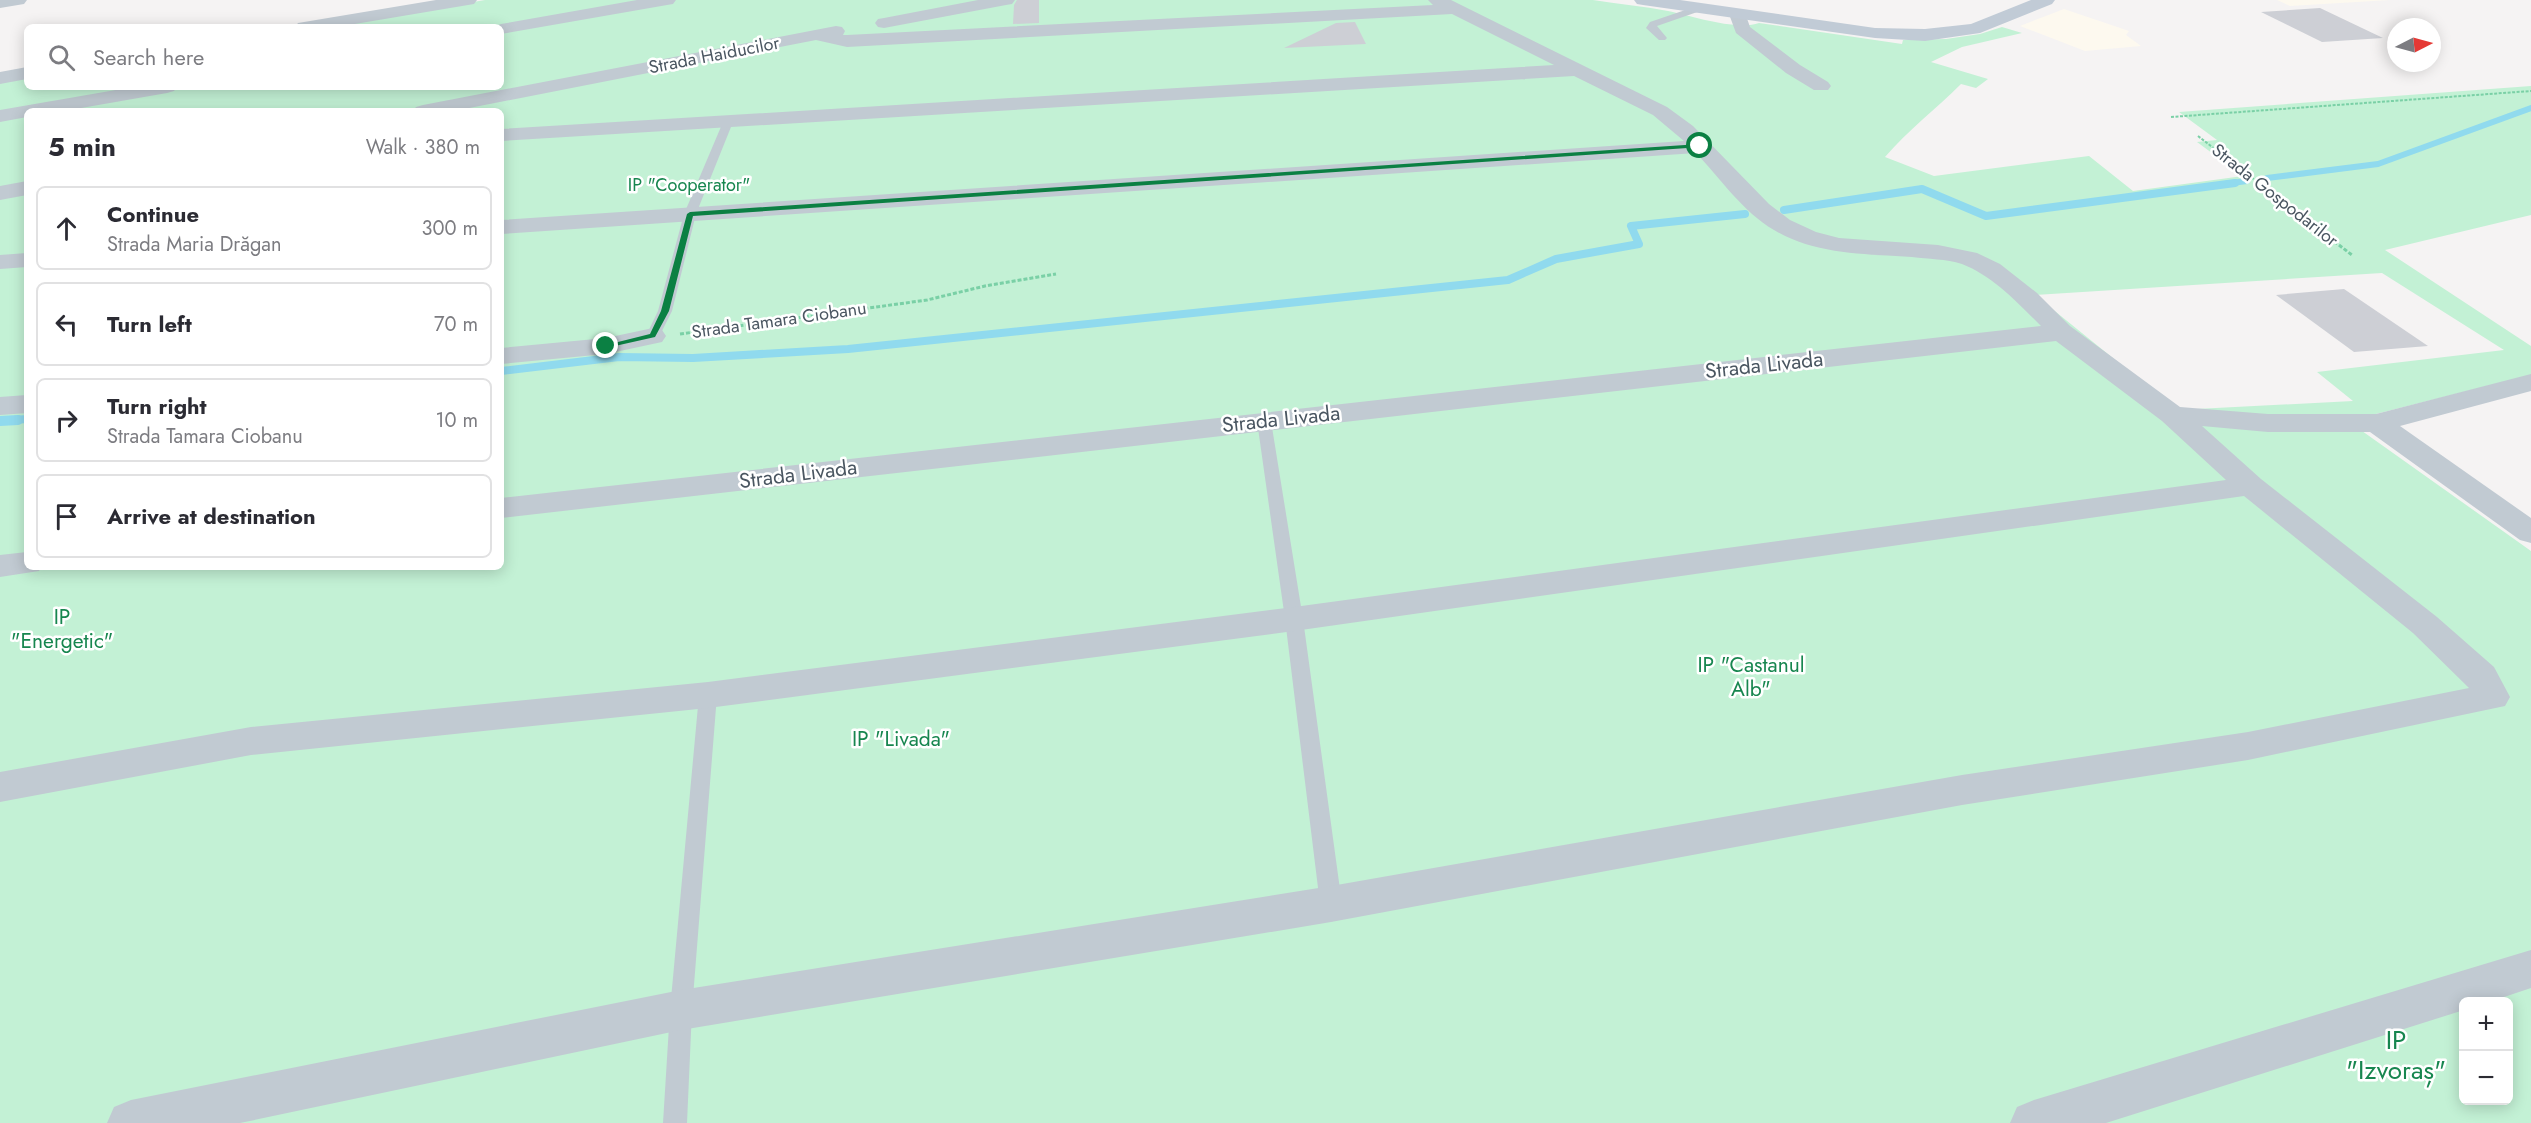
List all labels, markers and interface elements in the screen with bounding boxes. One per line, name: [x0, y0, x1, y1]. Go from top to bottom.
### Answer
north arrow: [2387, 18, 2441, 72]
search box: [24, 24, 504, 90]
street label: Strada Haiducilor: [646, 29, 782, 80]
icon: search: [45, 41, 78, 74]
text: Search here: [93, 41, 204, 73]
text: 5 min: [48, 128, 116, 166]
route start: [1686, 132, 1712, 158]
text: Walk · 380 m: [366, 133, 480, 162]
street label: Strada Gospodarilor: [2206, 137, 2344, 253]
park label: IP "Cooperator": [628, 172, 750, 198]
text: Continue: [107, 198, 199, 230]
icon: ahead: [50, 212, 83, 245]
text: 300 m: [421, 214, 478, 243]
text: Strada Maria Drăgan: [107, 230, 281, 259]
street label: Strada Tamara Ciobanu: [690, 295, 868, 345]
icon: left: [50, 308, 83, 341]
text: Turn left: [107, 308, 192, 340]
text: 70 m: [434, 310, 478, 339]
route end: [592, 332, 618, 358]
street label: Strada Livada: [1703, 344, 1825, 386]
text: Turn right: [107, 390, 207, 422]
street label: Strada Livada: [1220, 398, 1342, 440]
icon: right: [50, 404, 83, 437]
text: 10 m: [435, 406, 478, 435]
text: Strada Tamara Ciobanu: [107, 422, 303, 451]
street label: Strada Livada: [737, 452, 859, 496]
icon: arrive: [50, 500, 83, 533]
text: Arrive at destination: [107, 500, 316, 532]
park label: IP "Energetic": [11, 602, 113, 656]
park label: IP "Castanul Alb": [1697, 650, 1805, 704]
park label: IP "Livada": [852, 724, 950, 754]
map controls: [2459, 997, 2513, 1105]
button: +: [2459, 997, 2513, 1051]
park label: IP "Izvoraș": [2346, 1021, 2446, 1089]
button: −: [2459, 1051, 2513, 1105]

